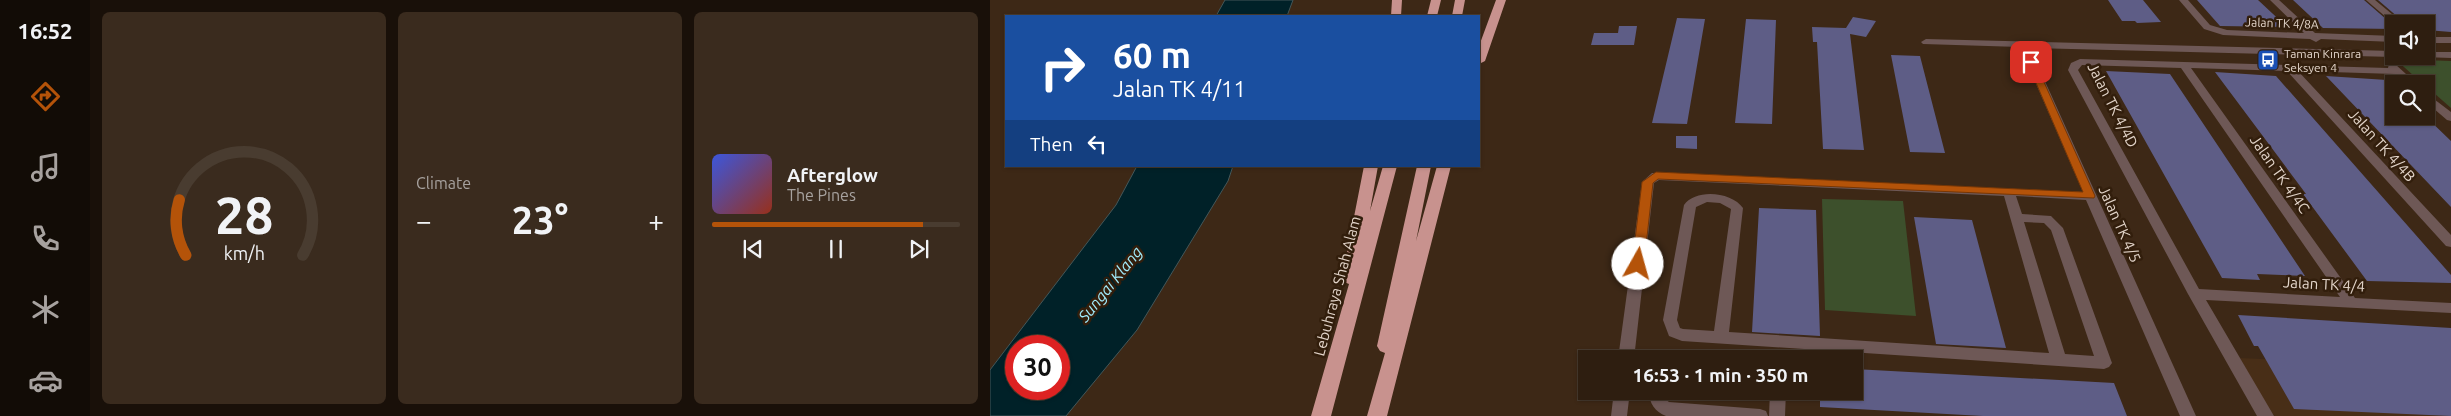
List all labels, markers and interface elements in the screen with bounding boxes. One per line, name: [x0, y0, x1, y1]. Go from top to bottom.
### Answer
street label: Jalan TK 4/8A: [2245, 15, 2319, 31]
map controls: [2385, 15, 2435, 125]
button: sound: [2385, 15, 2435, 65]
text: 16:52: [17, 18, 73, 43]
icon: right: [1030, 35, 1095, 100]
text: 60 m: [1113, 35, 1191, 75]
pin: [2010, 41, 2052, 83]
place label: Taman Kinrara Seksyen 4: [2284, 47, 2361, 74]
icon: arrive: [2017, 48, 2045, 76]
bus stop icon: Taman Kinrara Seksyen 4: [2256, 48, 2280, 72]
street label: Jalan TK 4/4D: [2084, 60, 2142, 150]
button: search: [2385, 75, 2435, 125]
text: Jalan TK 4/11: [1113, 76, 1246, 101]
icon: directions: [28, 79, 63, 114]
street label: Jalan TK 4/4B: [2345, 105, 2419, 185]
icon: left: [1083, 130, 1111, 158]
street label: Jalan TK 4/4C: [2247, 132, 2313, 216]
text: Then: [1030, 133, 1073, 155]
icon: music: [28, 150, 63, 185]
text: Afterglow: [787, 164, 878, 186]
text: Climate: [416, 174, 471, 192]
street label: Jalan TK 4/5: [2096, 183, 2144, 265]
text: 28: [215, 186, 273, 244]
text: The Pines: [787, 186, 856, 204]
text: 23°: [512, 199, 568, 241]
text: −: [416, 205, 432, 236]
text: +: [648, 205, 664, 236]
street label: Lebuhraya Shah Alam: [1310, 214, 1364, 358]
icon: phone: [28, 221, 63, 256]
icon: previous: [739, 235, 767, 263]
icon: pause: [822, 235, 850, 263]
icon: next: [905, 235, 933, 263]
position arrow: [1611, 237, 1663, 289]
text: km/h: [223, 243, 265, 263]
water label: Sungai Klang: [1074, 243, 1146, 326]
street label: Jalan TK 4/4: [2283, 273, 2365, 295]
icon: climate: [28, 292, 63, 327]
speed limit sign: 30: [1005, 335, 1070, 400]
icon: car: [28, 363, 63, 398]
text: 16:53 · 1 min · 350 m: [1633, 364, 1808, 386]

